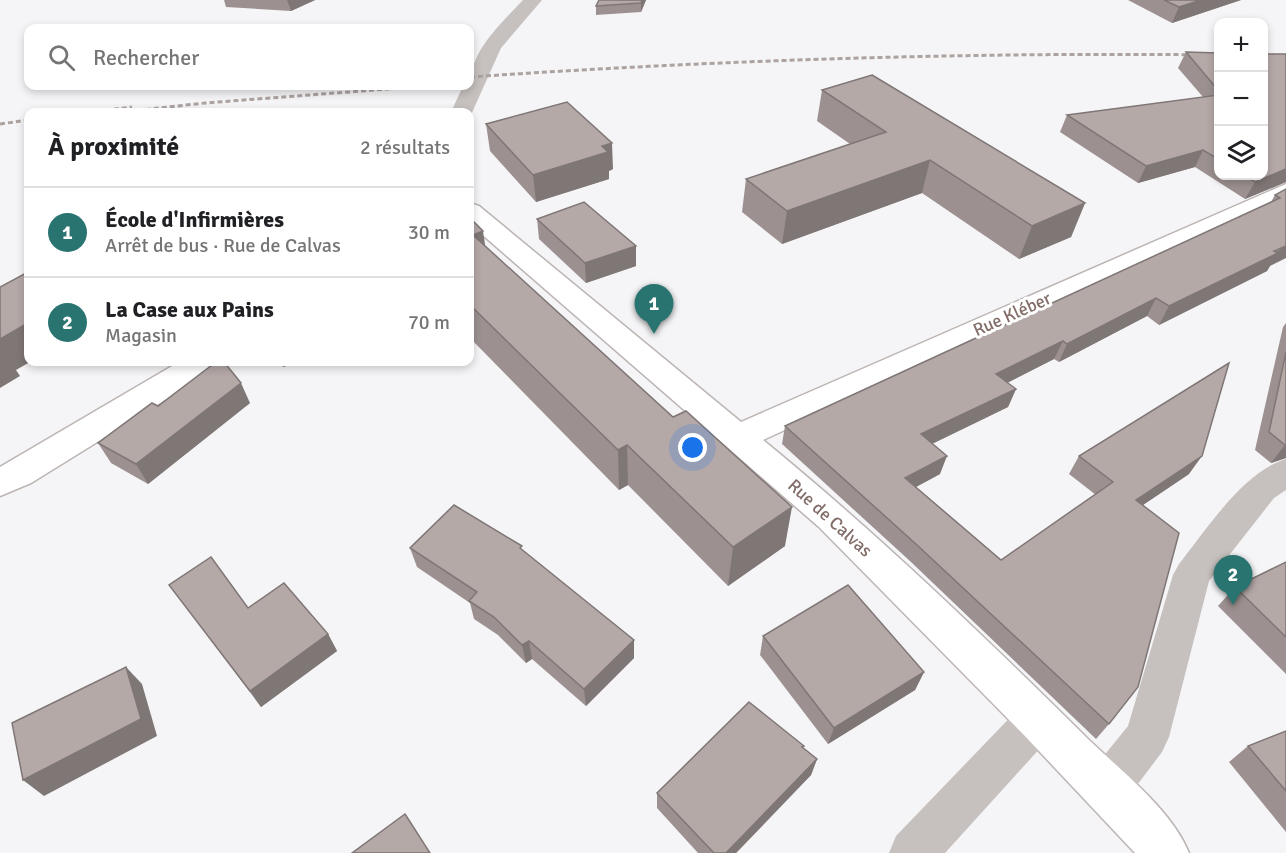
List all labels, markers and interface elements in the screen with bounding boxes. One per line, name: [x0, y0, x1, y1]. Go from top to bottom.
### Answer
map controls: [1214, 18, 1268, 180]
button: +: [1214, 18, 1268, 72]
search box: [24, 24, 474, 90]
icon: search: [45, 41, 78, 74]
text: Rechercher: [93, 44, 199, 71]
button: −: [1214, 72, 1268, 126]
button: layers: [1214, 126, 1268, 180]
text: À proximité: [48, 131, 179, 163]
text: 2 résultats: [360, 135, 450, 160]
text: École d'Infirmières: [105, 206, 284, 233]
text: 1: [62, 220, 73, 245]
text: 30 m: [408, 220, 450, 245]
text: Arrêt de bus · Rue de Calvas: [105, 233, 341, 258]
pin: 1: [634, 284, 674, 334]
street label: Rue Kléber: [970, 287, 1055, 341]
text: La Case aux Pains: [105, 296, 274, 323]
text: 2: [62, 310, 73, 335]
text: 70 m: [408, 310, 450, 335]
text: Magasin: [105, 323, 177, 348]
your location: [678, 433, 707, 462]
street label: Rue de Calvas: [783, 474, 877, 562]
pin: 2: [1214, 556, 1252, 605]

